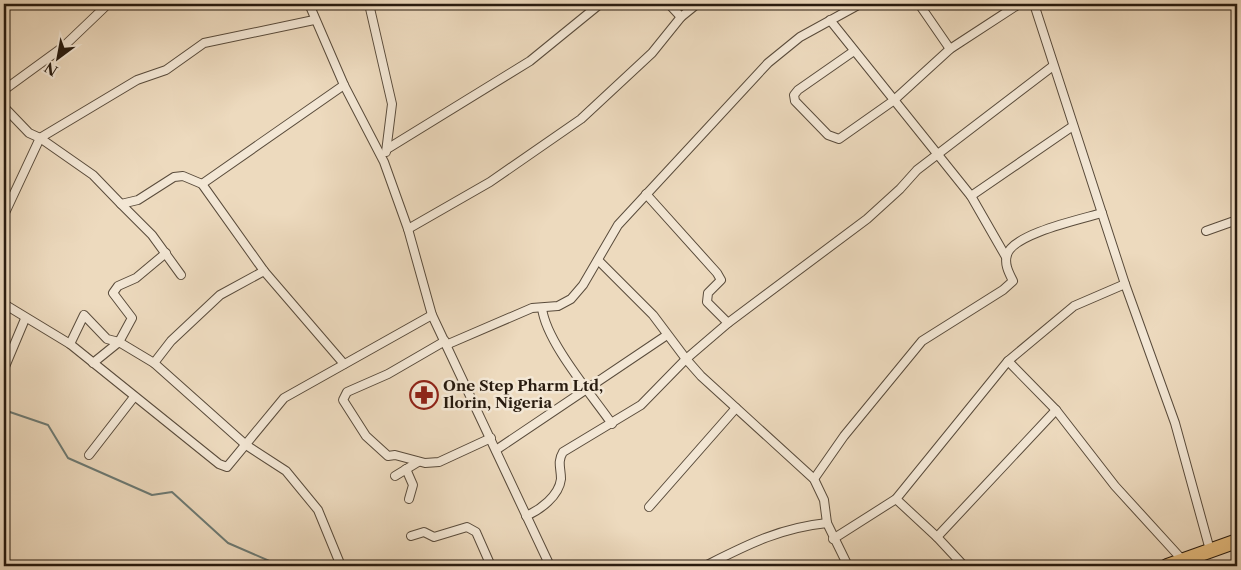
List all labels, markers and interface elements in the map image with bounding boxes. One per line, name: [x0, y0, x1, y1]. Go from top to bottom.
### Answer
north arrow: [32, 32, 82, 82]
text: N: [41, 58, 61, 80]
place label: One Step Pharm Ltd, Ilorin, Nigeria: [443, 376, 603, 412]
pharmacy icon: One Step Pharm Ltd, Ilorin, Nigeria: [409, 380, 439, 410]

